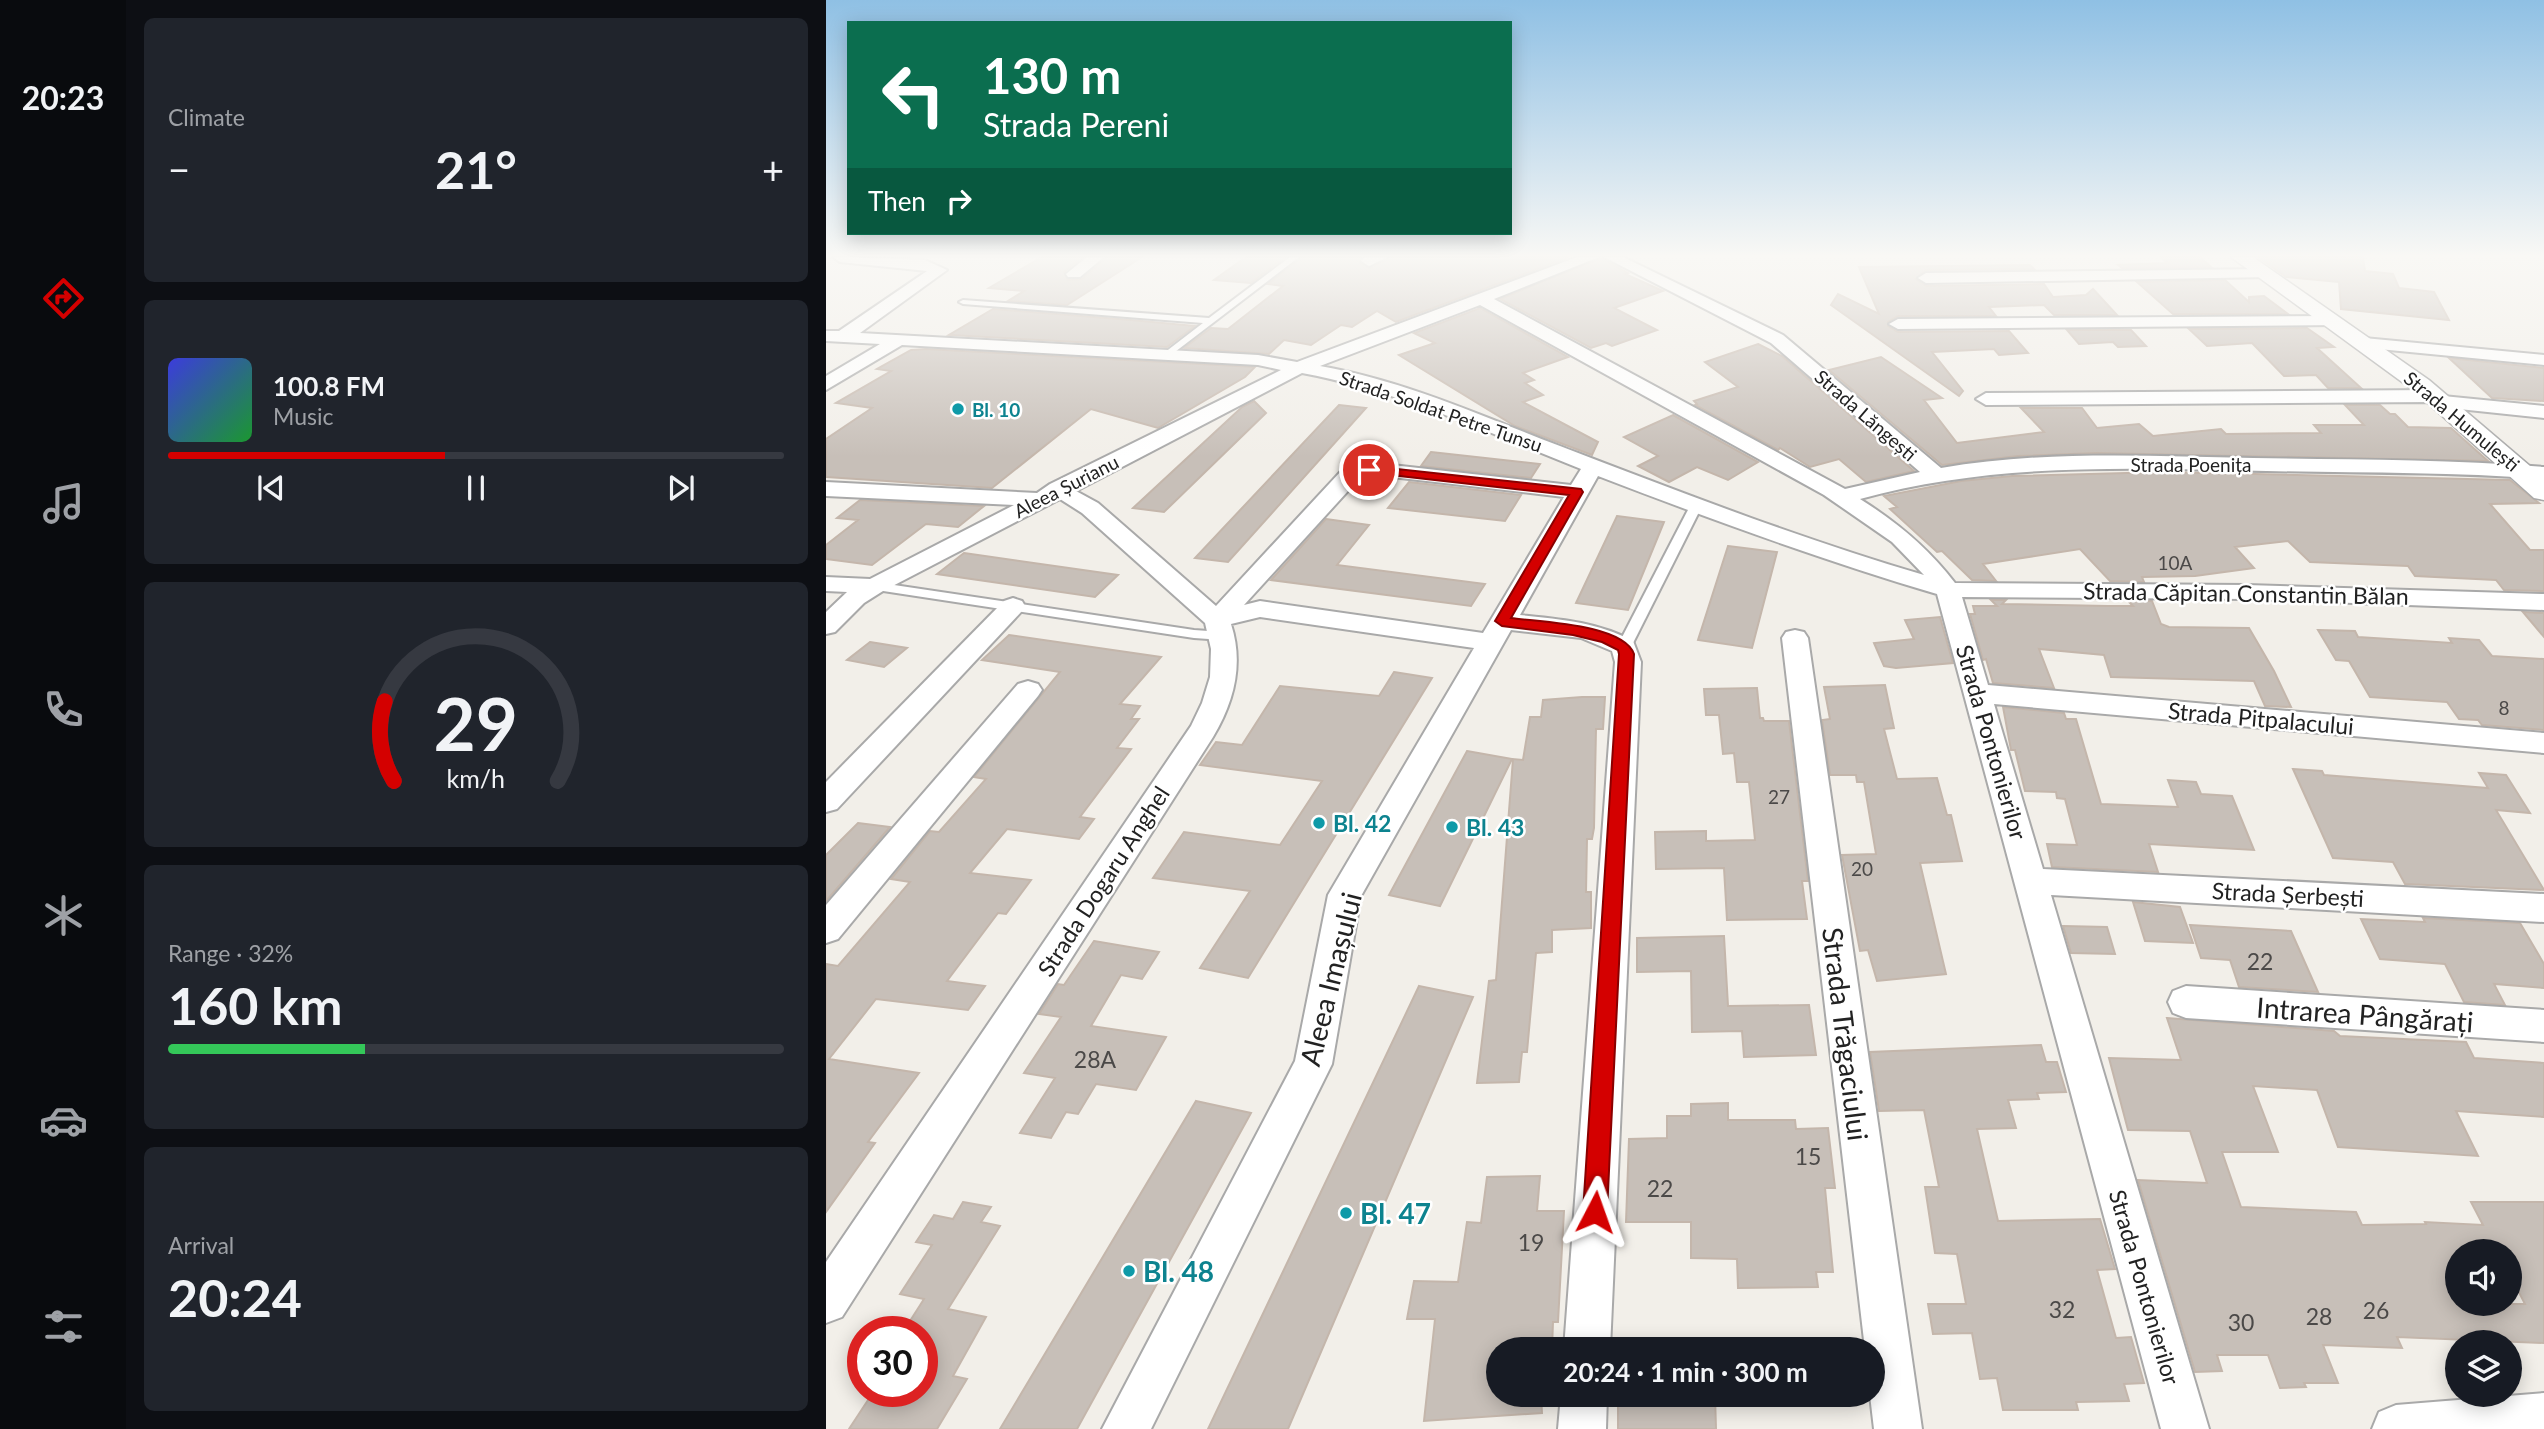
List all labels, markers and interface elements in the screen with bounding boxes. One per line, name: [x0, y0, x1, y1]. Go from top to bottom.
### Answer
text: 130 m: [983, 46, 1121, 104]
icon: left: [868, 49, 959, 140]
text: 20:23: [22, 78, 104, 117]
text: Climate: [168, 103, 245, 131]
text: Strada Pereni: [983, 105, 1169, 144]
text: 21°: [435, 138, 517, 200]
text: −: [168, 146, 190, 192]
text: +: [762, 146, 784, 192]
icon: right: [940, 182, 978, 220]
text: Then: [868, 185, 926, 217]
icon: directions: [39, 274, 88, 323]
street label: Strada Soldat Petre Tunsu: [1337, 365, 1545, 457]
street label: Strada Lăngești: [1810, 365, 1922, 465]
street label: Strada Humulești: [2400, 366, 2524, 476]
text: 100.8 FM: [273, 370, 385, 402]
place label: Bl. 10: [972, 398, 1020, 421]
marker: Bl. 10: [950, 401, 966, 417]
text: Music: [273, 402, 333, 430]
pin: [1339, 440, 1399, 500]
street label: Aleea Șurianu: [1010, 450, 1122, 522]
icon: arrive: [1350, 451, 1388, 489]
street label: Strada Poenița: [2131, 453, 2251, 476]
icon: previous: [252, 469, 290, 507]
icon: pause: [457, 469, 495, 507]
icon: next: [662, 469, 700, 507]
icon: music: [39, 479, 88, 528]
house number: 10A: [2158, 551, 2193, 574]
street label: Strada Căpitan Constantin Bălan: [2083, 576, 2409, 610]
street label: Strada Pontonierilor: [1951, 641, 2033, 843]
text: 29: [434, 679, 518, 767]
icon: phone: [39, 685, 88, 734]
street label: Strada Pitpalacului: [2167, 696, 2355, 740]
house number: 8: [2498, 696, 2510, 719]
text: km/h: [447, 762, 505, 792]
street label: Strada Dogaru Anghel: [1031, 781, 1175, 981]
house number: 27: [1768, 785, 1790, 808]
place label: Bl. 42: [1333, 809, 1391, 837]
place label: Bl. 43: [1466, 813, 1524, 841]
marker: Bl. 42: [1311, 815, 1327, 831]
marker: Bl. 43: [1444, 819, 1460, 835]
house number: 20: [1851, 857, 1873, 880]
street label: Strada Șerbești: [2211, 876, 2365, 912]
street label: Aleea Imașului: [1292, 889, 1368, 1069]
icon: climate: [39, 891, 88, 940]
street label: Strada Trăgaciului: [1816, 925, 1876, 1143]
text: Range · 32%: [168, 939, 293, 967]
house number: 22: [2247, 947, 2273, 975]
text: 160 km: [168, 974, 342, 1036]
street label: Intrarea Pângărați: [2255, 989, 2475, 1039]
house number: 28A: [1074, 1045, 1117, 1073]
icon: car: [39, 1096, 88, 1145]
house number: 15: [1795, 1142, 1821, 1170]
house number: 22: [1647, 1174, 1673, 1202]
position arrow: [1558, 1175, 1632, 1249]
street label: Strada Pontonierilor: [2104, 1186, 2186, 1388]
place label: Bl. 47: [1360, 1196, 1431, 1230]
marker: Bl. 47: [1338, 1205, 1354, 1221]
house number: 19: [1518, 1228, 1544, 1256]
text: Arrival: [168, 1231, 234, 1259]
map controls: [2445, 1239, 2522, 1407]
button: sound: [2445, 1239, 2522, 1316]
place label: Bl. 48: [1143, 1254, 1214, 1288]
marker: Bl. 48: [1121, 1263, 1137, 1279]
text: 20:24: [168, 1266, 302, 1328]
house number: 32: [2049, 1295, 2075, 1323]
house number: 26: [2363, 1296, 2389, 1324]
icon: filters: [39, 1302, 88, 1351]
house number: 28: [2306, 1302, 2332, 1330]
house number: 30: [2228, 1308, 2254, 1336]
speed limit sign: 30: [847, 1316, 938, 1407]
button: layers: [2445, 1330, 2522, 1407]
text: 20:24 · 1 min · 300 m: [1563, 1356, 1808, 1388]

